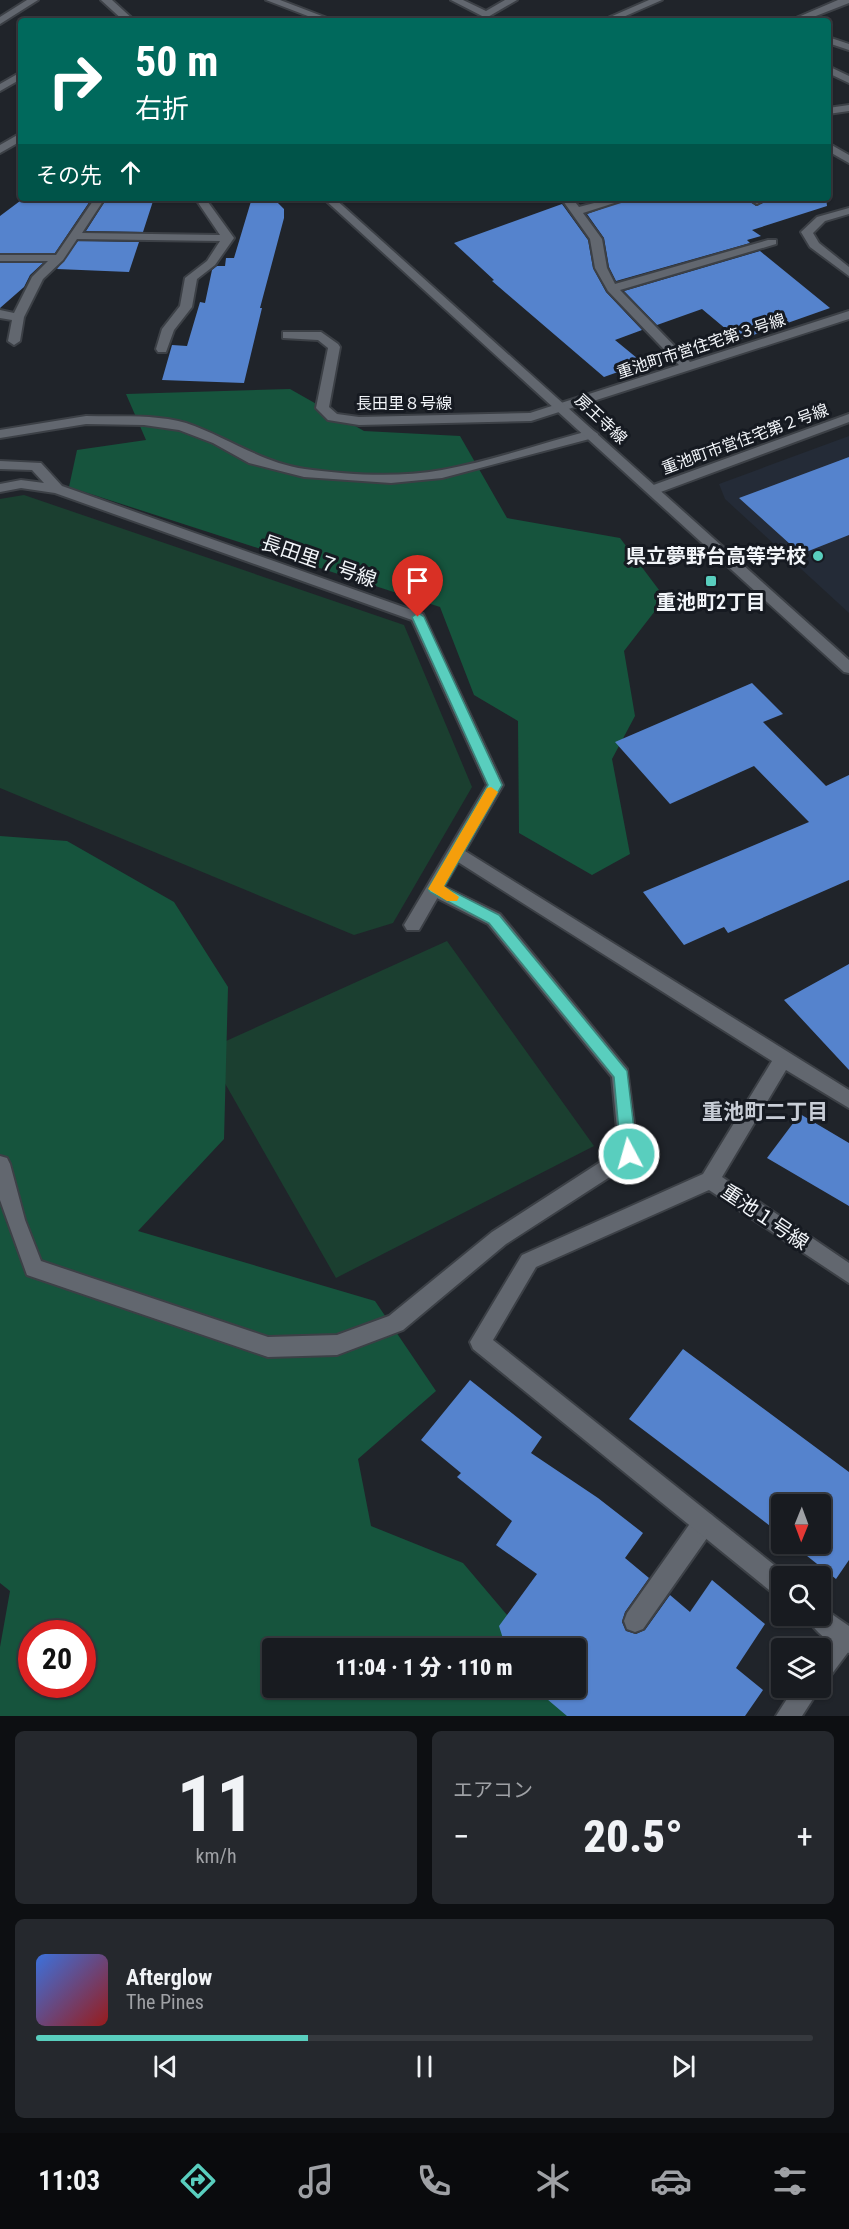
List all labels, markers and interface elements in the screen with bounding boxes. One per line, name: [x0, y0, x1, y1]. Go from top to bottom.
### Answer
text: 50 m: [135, 37, 218, 86]
icon: right: [36, 42, 114, 120]
text: 右折: [135, 93, 189, 125]
icon: ahead: [114, 156, 147, 189]
text: その先: [36, 163, 102, 188]
street label: 重池町市営住宅第３号線: [614, 310, 788, 382]
street label: 房王寺線: [571, 390, 631, 448]
street label: 長田里８号線: [356, 394, 452, 413]
street label: 重池町市営住宅第２号線: [659, 400, 831, 478]
street label: 長田里７号線: [258, 530, 380, 592]
place label: 県立夢野台高等学校: [626, 544, 806, 568]
marker: 県立夢野台高等学校: [811, 549, 825, 563]
pin: [392, 555, 443, 617]
icon: arrive: [401, 564, 434, 597]
marker: 重池町2丁目: [704, 574, 718, 588]
place label: 重池町2丁目: [656, 590, 766, 614]
district label: 重池町二丁目: [702, 1100, 828, 1124]
position arrow: [597, 1122, 661, 1186]
street label: 重池１号線: [717, 1179, 813, 1255]
north arrow: [771, 1494, 831, 1554]
map controls: [771, 1494, 831, 1698]
button: search: [771, 1566, 831, 1626]
speed limit sign: 20: [18, 1620, 96, 1698]
button: layers: [771, 1638, 831, 1698]
text: 11:04 · 1 分 · 110 m: [335, 1655, 513, 1680]
text: 11: [177, 1759, 255, 1850]
text: エアコン: [453, 1778, 533, 1802]
text: 20.5°: [583, 1810, 683, 1863]
text: −: [453, 1817, 470, 1856]
text: +: [797, 1817, 813, 1856]
text: km/h: [195, 1844, 237, 1868]
text: Afterglow: [126, 1965, 212, 1990]
text: The Pines: [126, 1990, 204, 2014]
icon: previous: [149, 2050, 182, 2083]
icon: pause: [408, 2050, 441, 2083]
icon: next: [667, 2050, 700, 2083]
icon: directions: [177, 2160, 219, 2202]
icon: music: [295, 2160, 337, 2202]
icon: phone: [413, 2160, 455, 2202]
icon: climate: [532, 2160, 574, 2202]
icon: car: [650, 2160, 692, 2202]
icon: filters: [769, 2160, 811, 2202]
text: 11:03: [38, 2165, 100, 2197]

